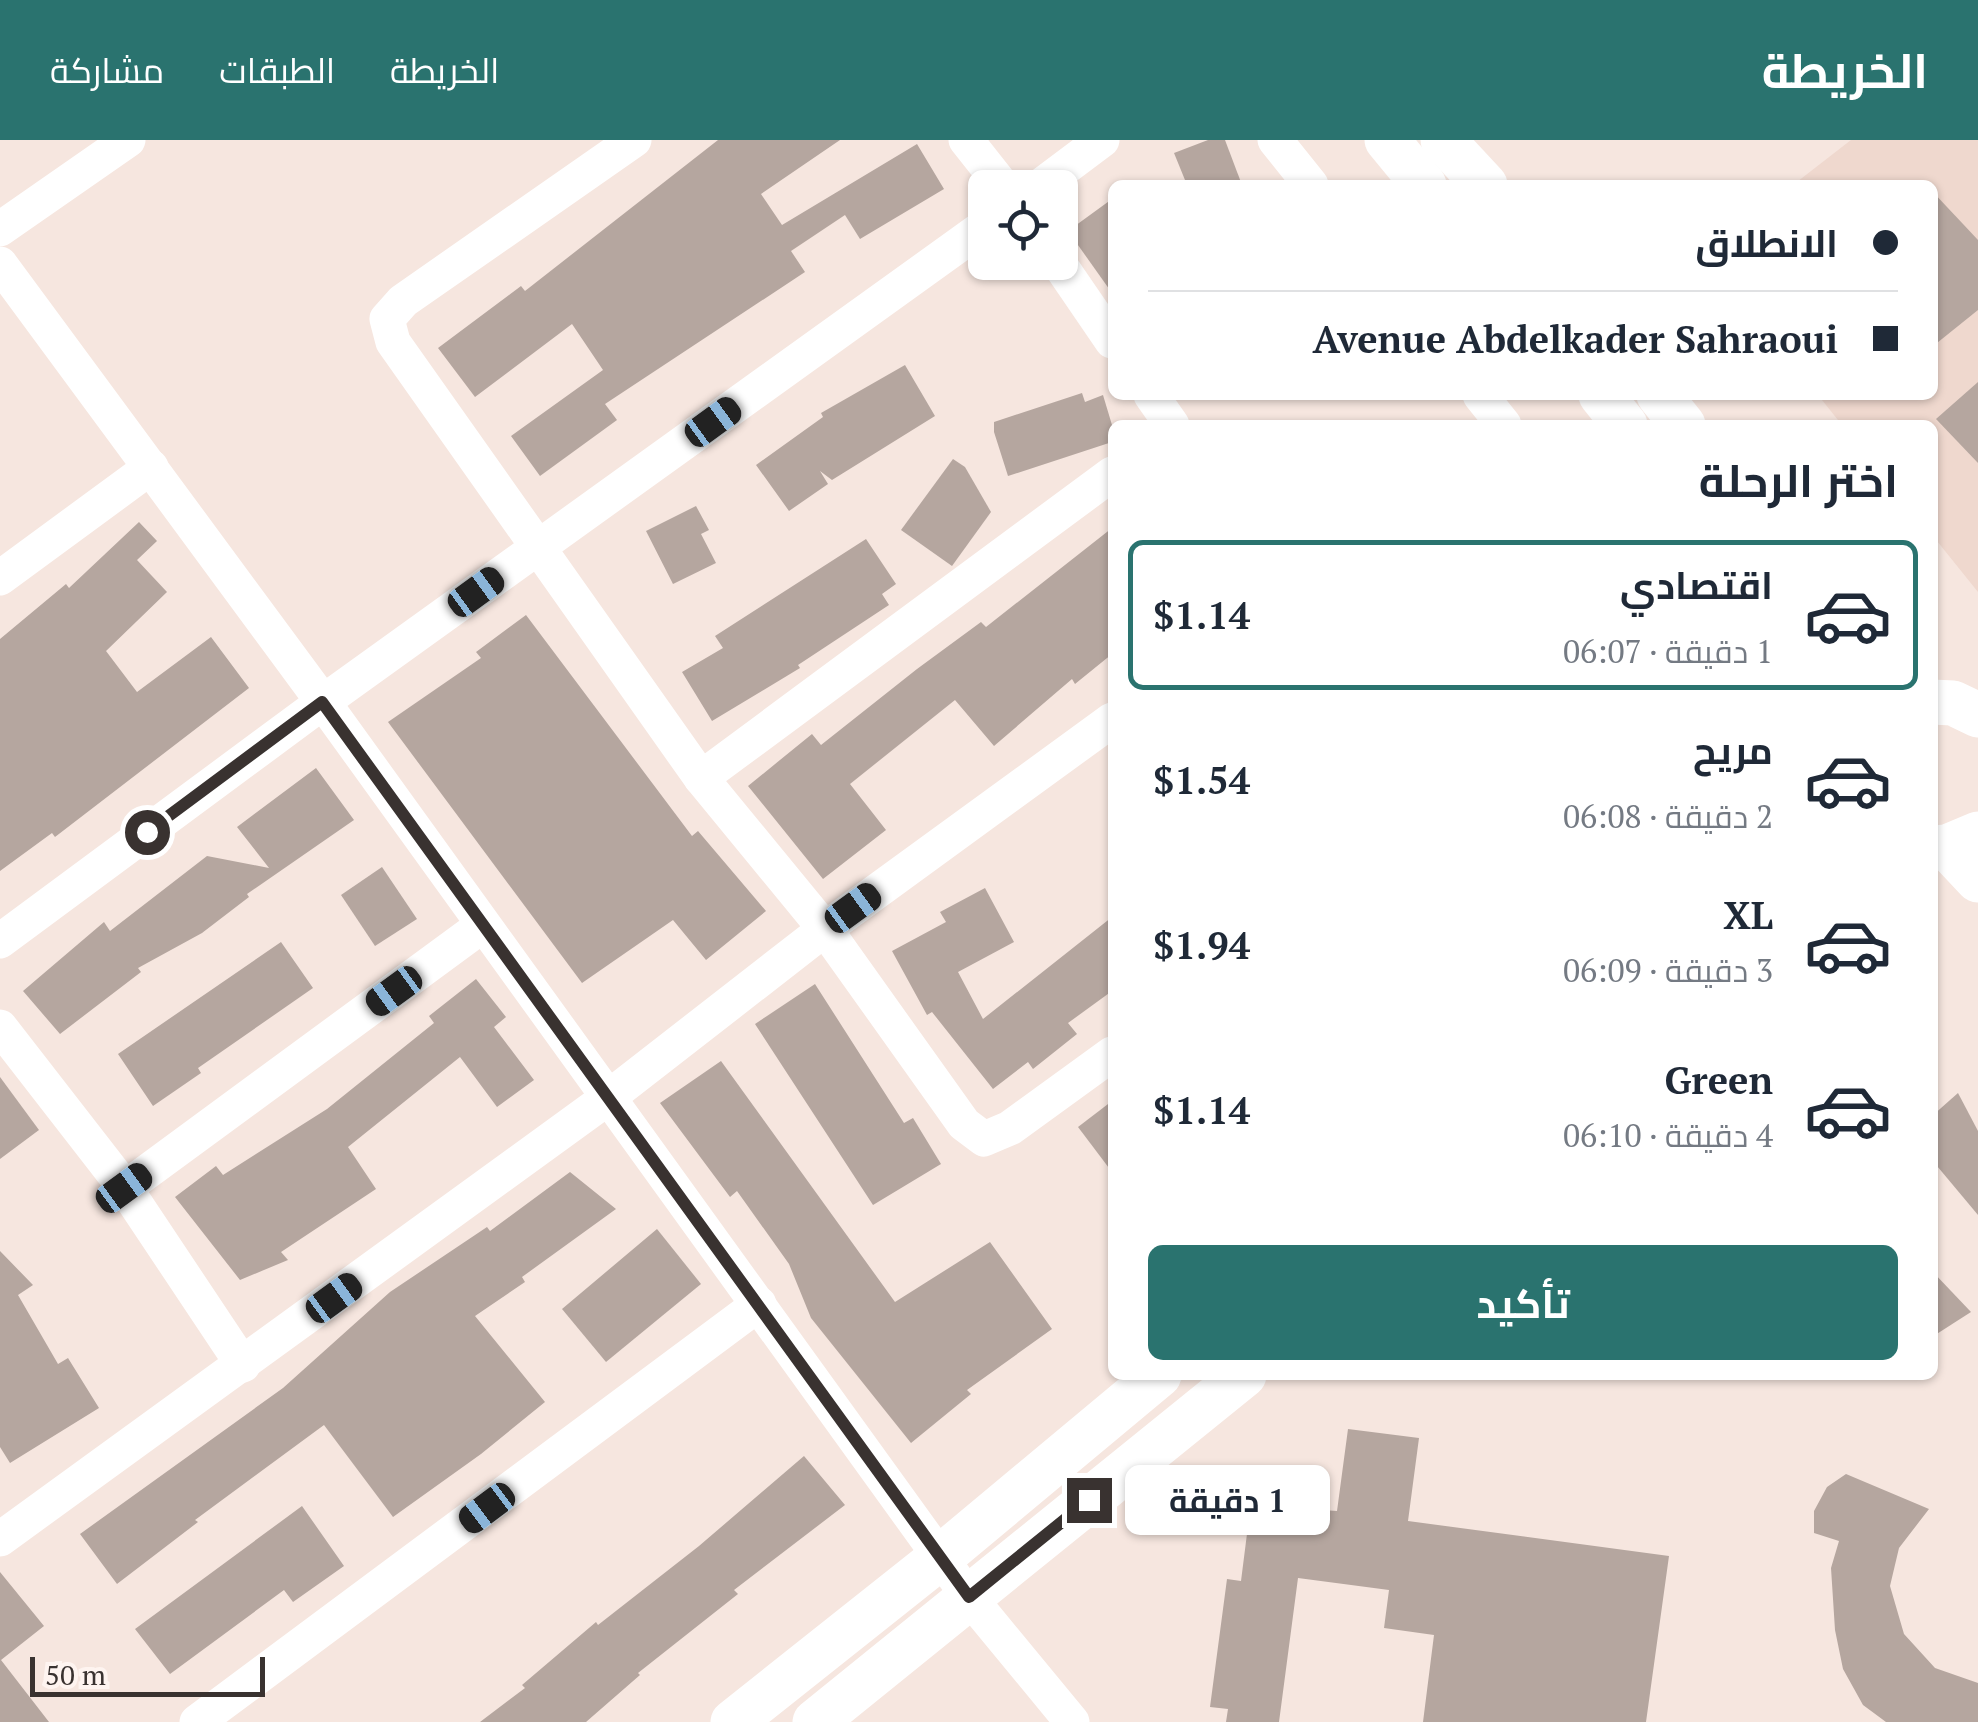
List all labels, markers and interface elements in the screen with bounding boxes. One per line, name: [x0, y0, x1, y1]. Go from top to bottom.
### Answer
text: الخريطة: [1762, 38, 1928, 102]
text: مشاركة: [50, 47, 164, 93]
text: الطبقات: [219, 47, 335, 93]
text: الخريطة: [390, 47, 499, 93]
map controls: [968, 170, 1078, 280]
button: locate: [968, 170, 1078, 280]
text: الانطلاق: [1695, 218, 1838, 268]
text: Avenue Abdelkader Sahraoui: [1312, 314, 1838, 364]
car: [680, 392, 746, 452]
text: اختر الرحلة: [1699, 450, 1898, 510]
text: اقتصادي: [1620, 560, 1773, 610]
car: [443, 562, 509, 622]
icon: car: [1803, 570, 1893, 660]
text: $1.14: [1153, 590, 1250, 640]
text: 1 دقيقة · 06:07: [1563, 630, 1773, 672]
text: مريح: [1693, 725, 1773, 775]
icon: car: [1803, 735, 1893, 825]
text: $1.54: [1153, 755, 1250, 805]
text: 2 دقيقة · 06:08: [1563, 795, 1773, 837]
route start: [125, 810, 170, 855]
car: [820, 878, 886, 938]
text: XL: [1723, 890, 1773, 940]
icon: car: [1803, 900, 1893, 990]
text: $1.94: [1153, 920, 1250, 970]
text: 3 دقيقة · 06:09: [1563, 949, 1773, 991]
car: [361, 961, 427, 1021]
text: Green: [1664, 1055, 1773, 1105]
icon: car: [1803, 1065, 1893, 1155]
text: $1.14: [1153, 1085, 1250, 1135]
text: 4 دقيقة · 06:10: [1563, 1114, 1773, 1156]
car: [91, 1158, 157, 1218]
button: تأكيد: [1148, 1245, 1898, 1360]
car: [301, 1268, 367, 1328]
callout: 1 دقيقة: [1124, 1465, 1329, 1535]
car: [454, 1478, 520, 1538]
route end: [1067, 1478, 1112, 1523]
text: 1 دقيقة: [1169, 1479, 1286, 1521]
scale bar: [30, 1652, 265, 1696]
text: 50 m: [45, 1656, 106, 1693]

